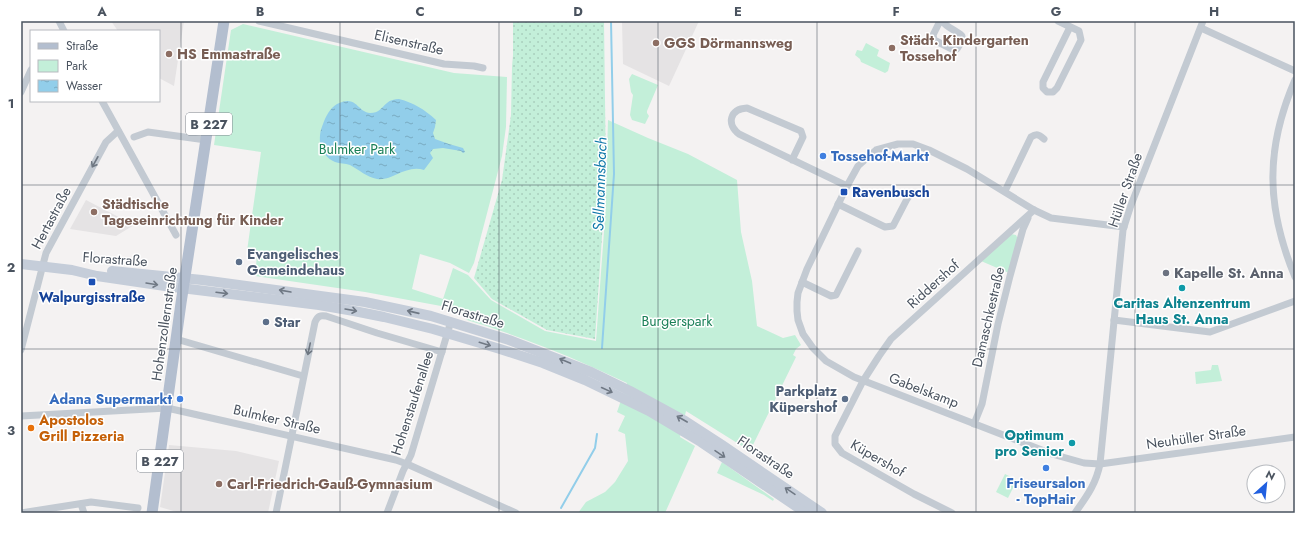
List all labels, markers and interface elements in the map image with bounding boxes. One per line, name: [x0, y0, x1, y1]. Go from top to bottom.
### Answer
text: A: [96, 2, 107, 21]
text: B: [256, 2, 265, 21]
text: C: [415, 2, 425, 21]
text: D: [573, 2, 583, 21]
text: E: [734, 2, 742, 21]
text: F: [892, 2, 900, 21]
text: G: [1051, 2, 1062, 21]
text: H: [1209, 2, 1219, 21]
street label: Elisenstraße: [372, 24, 446, 60]
legend: [30, 30, 160, 102]
place label: Städt. Kindergarten Tossehof: [900, 30, 1029, 66]
place label: GGS Dörmannsweg: [664, 33, 792, 53]
text: Straße: [66, 37, 98, 55]
marker: GGS Dörmannsweg: [651, 38, 661, 48]
marker: Städt. Kindergarten Tossehof: [887, 43, 897, 53]
place label: HS Emmastraße: [177, 44, 281, 64]
marker: HS Emmastraße: [164, 49, 174, 59]
text: Park: [66, 57, 88, 75]
text: Wasser: [66, 77, 103, 95]
text: 1: [8, 94, 14, 113]
road number: B 227: [186, 113, 232, 135]
water label: Sellmannsbach: [587, 137, 613, 231]
park label: Bulmker Park: [319, 139, 396, 159]
place label: Tossehof-Markt: [831, 146, 930, 166]
street label: Hüller Straße: [1103, 150, 1147, 230]
marker: Tossehof-Markt: [818, 151, 828, 161]
one-way arrow: [91, 156, 99, 168]
place label: Ravenbusch: [852, 182, 930, 202]
street label: Hertastraße: [26, 183, 76, 253]
marker: Ravenbusch: [839, 187, 849, 197]
place label: Städtische Tageseinrichtung für Kinder: [102, 194, 284, 230]
marker: Städtische Tageseinrichtung für Kinder: [89, 207, 99, 217]
place label: Evangelisches Gemeindehaus: [247, 244, 345, 280]
street label: Florastraße: [82, 247, 148, 271]
street label: Riddershof: [902, 254, 964, 313]
marker: Evangelisches Gemeindehaus: [234, 257, 244, 267]
text: 2: [7, 258, 15, 277]
place label: Kapelle St. Anna: [1174, 263, 1284, 283]
street label: Damaschkestraße: [967, 265, 1009, 369]
street label: Hohenzollernstraße: [146, 266, 182, 382]
marker: Kapelle St. Anna: [1161, 268, 1171, 278]
marker: Walpurgisstraße: [87, 277, 97, 287]
one-way arrow: [145, 280, 158, 288]
marker: Caritas Altenzentrum Haus St. Anna: [1177, 283, 1187, 293]
place label: Walpurgisstraße: [39, 287, 145, 307]
one-way arrow: [279, 287, 292, 295]
one-way arrow: [215, 289, 228, 297]
place label: Caritas Altenzentrum Haus St. Anna: [1113, 293, 1251, 329]
street label: Florastraße: [439, 295, 507, 333]
one-way arrow: [344, 306, 357, 314]
one-way arrow: [407, 307, 420, 315]
park label: Burgerspark: [641, 311, 713, 331]
place label: Star: [274, 312, 301, 332]
marker: Star: [261, 317, 271, 327]
one-way arrow: [479, 341, 491, 349]
one-way arrow: [305, 342, 313, 355]
street label: Hohenstaufenallee: [386, 348, 438, 458]
one-way arrow: [560, 357, 572, 365]
street label: Gabelskamp: [886, 368, 962, 412]
place label: Parkplatz Küpershof: [769, 381, 838, 417]
one-way arrow: [600, 387, 612, 394]
place label: Adana Supermarkt: [48, 389, 173, 409]
marker: Adana Supermarkt: [175, 394, 185, 404]
marker: Parkplatz Küpershof: [840, 394, 850, 404]
street label: Bulmker Straße: [231, 399, 323, 439]
place label: Apostolos Grill Pizzeria: [38, 410, 124, 446]
one-way arrow: [676, 415, 688, 423]
street label: Neuhüller Straße: [1145, 420, 1247, 454]
text: 3: [7, 421, 15, 440]
marker: Apostolos Grill Pizzeria: [26, 423, 36, 433]
place label: Optimum pro Senior: [995, 425, 1064, 461]
street label: Florastraße: [733, 431, 799, 483]
street label: Küpershof: [847, 434, 910, 482]
marker: Optimum pro Senior: [1067, 438, 1077, 448]
road number: B 227: [137, 450, 183, 472]
one-way arrow: [714, 450, 725, 458]
marker: Friseursalon - TopHair: [1041, 463, 1051, 473]
north arrow: [1246, 464, 1286, 504]
text: N: [1263, 466, 1278, 484]
place label: Friseursalon - TopHair: [1006, 473, 1086, 509]
place label: Carl-Friedrich-Gauß-Gymnasium: [227, 474, 433, 494]
marker: Carl-Friedrich-Gauß-Gymnasium: [214, 479, 224, 489]
one-way arrow: [785, 487, 796, 495]

